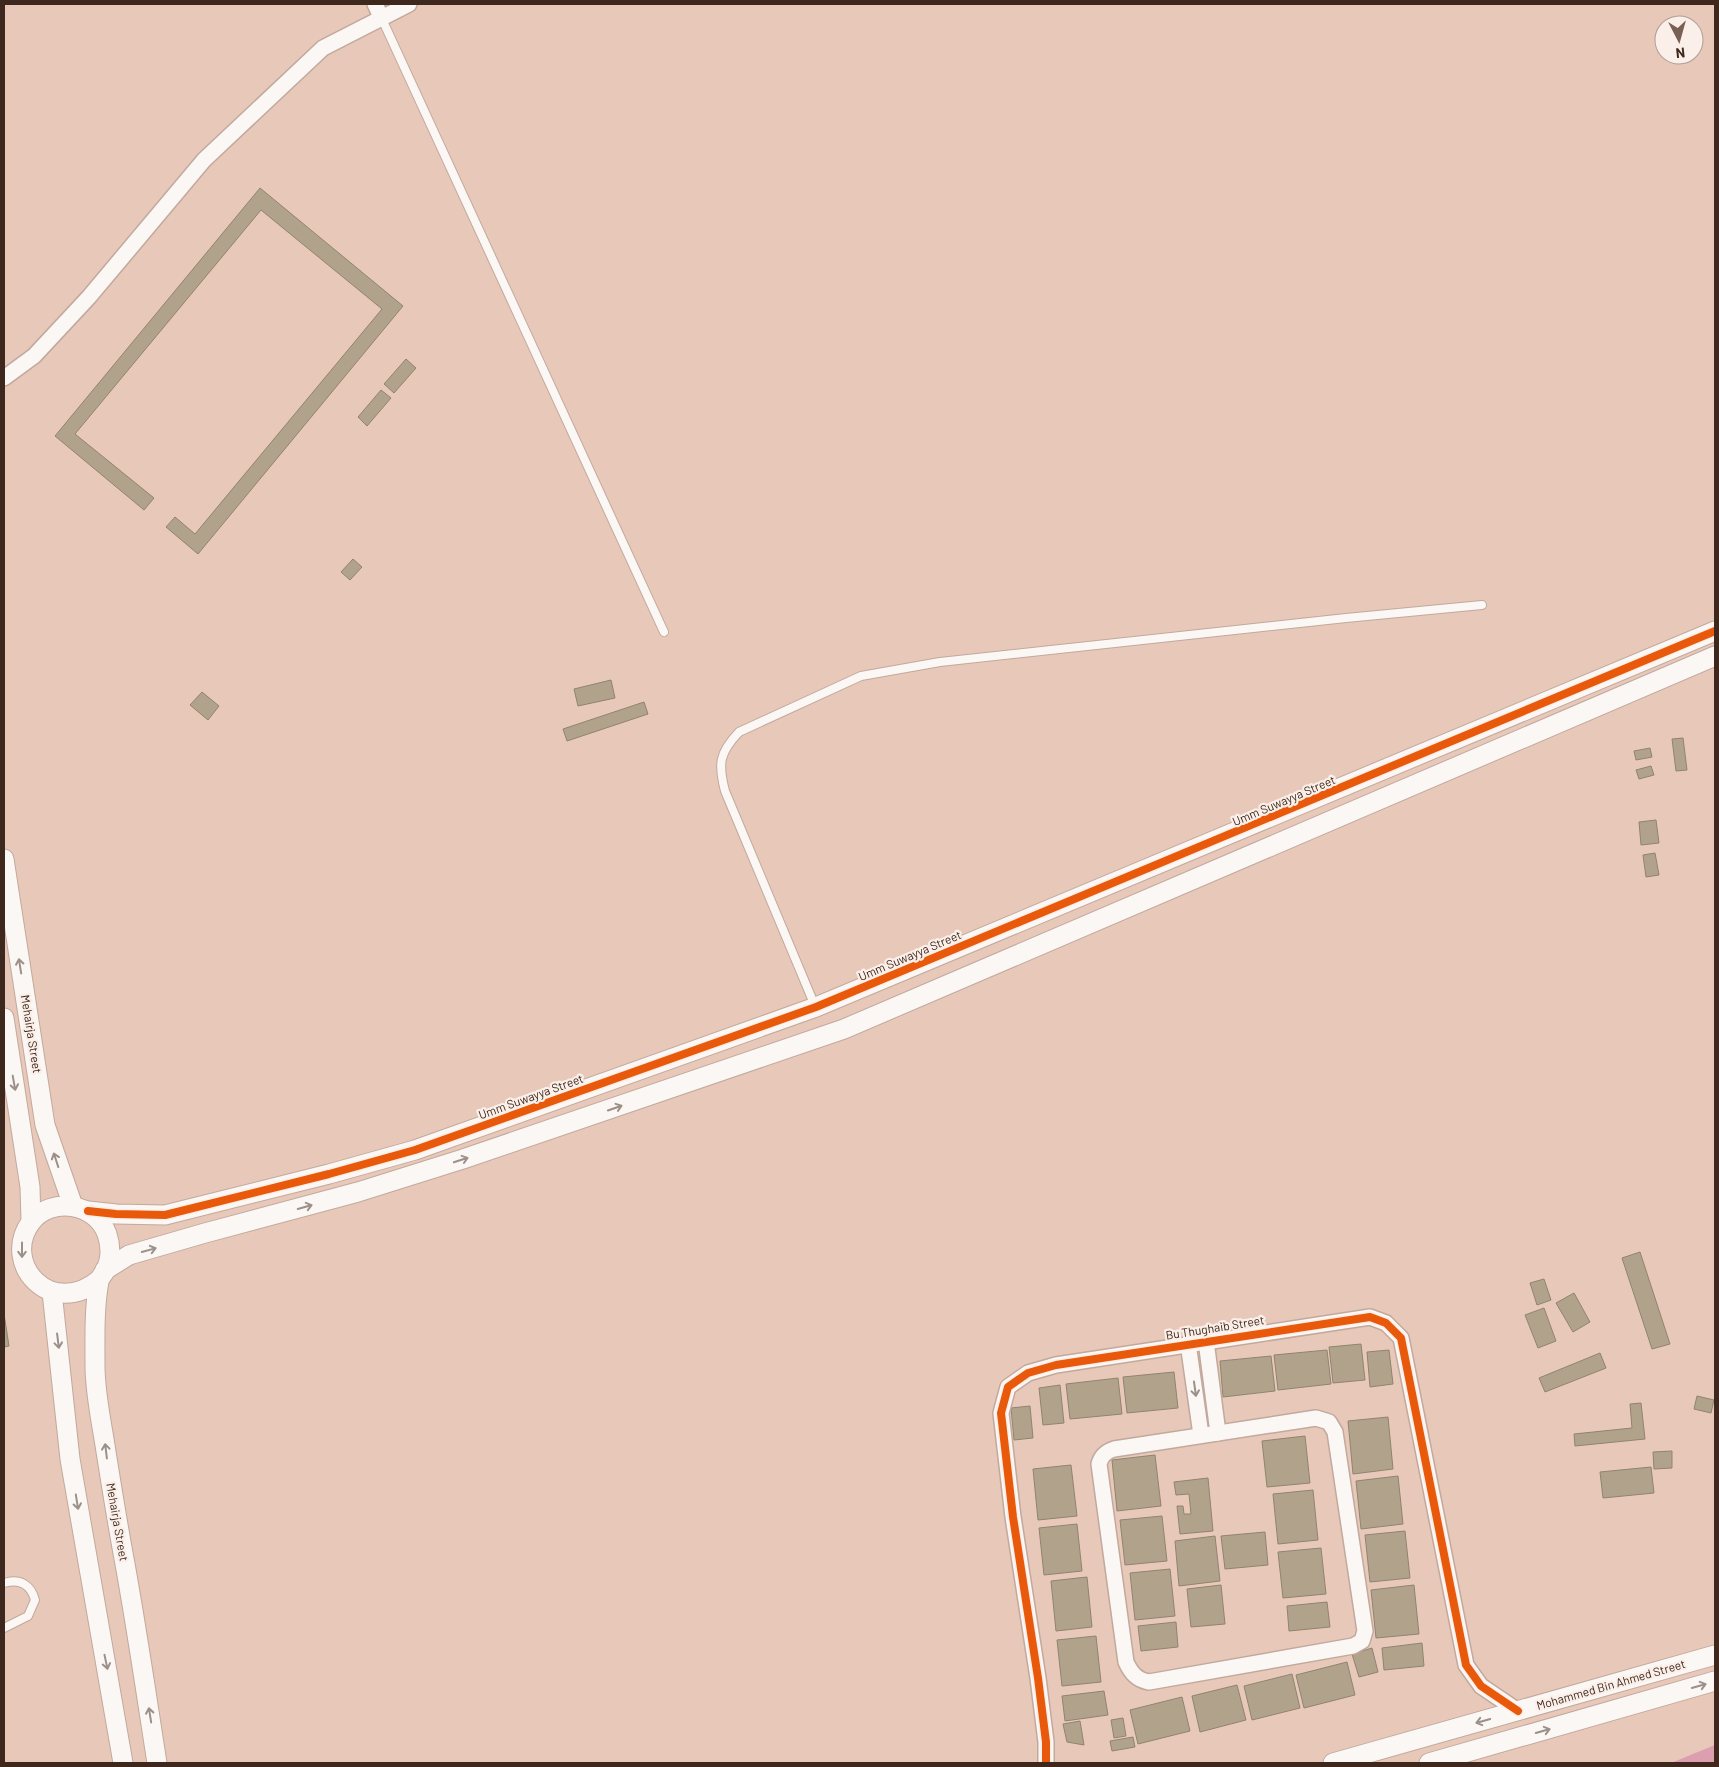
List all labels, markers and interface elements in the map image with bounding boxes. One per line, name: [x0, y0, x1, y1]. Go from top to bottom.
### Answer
north arrow: [1654, 15, 1704, 65]
text: N: [1675, 44, 1686, 62]
street label: Umm Suwayya Street: [1230, 772, 1337, 828]
street label: Umm Suwayya Street: [856, 927, 963, 983]
one-way arrow: [15, 959, 25, 975]
street label: Mehairja Street: [19, 994, 45, 1074]
street label: Umm Suwayya Street: [476, 1071, 585, 1121]
one-way arrow: [10, 1075, 19, 1091]
one-way arrow: [606, 1102, 622, 1112]
one-way arrow: [51, 1152, 61, 1168]
one-way arrow: [452, 1155, 468, 1164]
one-way arrow: [297, 1202, 313, 1211]
one-way arrow: [17, 1242, 27, 1258]
one-way arrow: [140, 1245, 156, 1254]
street label: Bu Thughaib Street: [1165, 1312, 1265, 1342]
one-way arrow: [54, 1332, 64, 1348]
one-way arrow: [1190, 1381, 1200, 1397]
one-way arrow: [101, 1444, 111, 1460]
street label: Mehairja Street: [104, 1482, 132, 1562]
one-way arrow: [73, 1494, 83, 1510]
one-way arrow: [102, 1653, 111, 1669]
street label: Mohammed Bin Ahmed Street: [1535, 1656, 1687, 1712]
one-way arrow: [1691, 1680, 1707, 1690]
one-way arrow: [144, 1707, 154, 1723]
one-way arrow: [1475, 1716, 1491, 1726]
one-way arrow: [1534, 1725, 1550, 1735]

